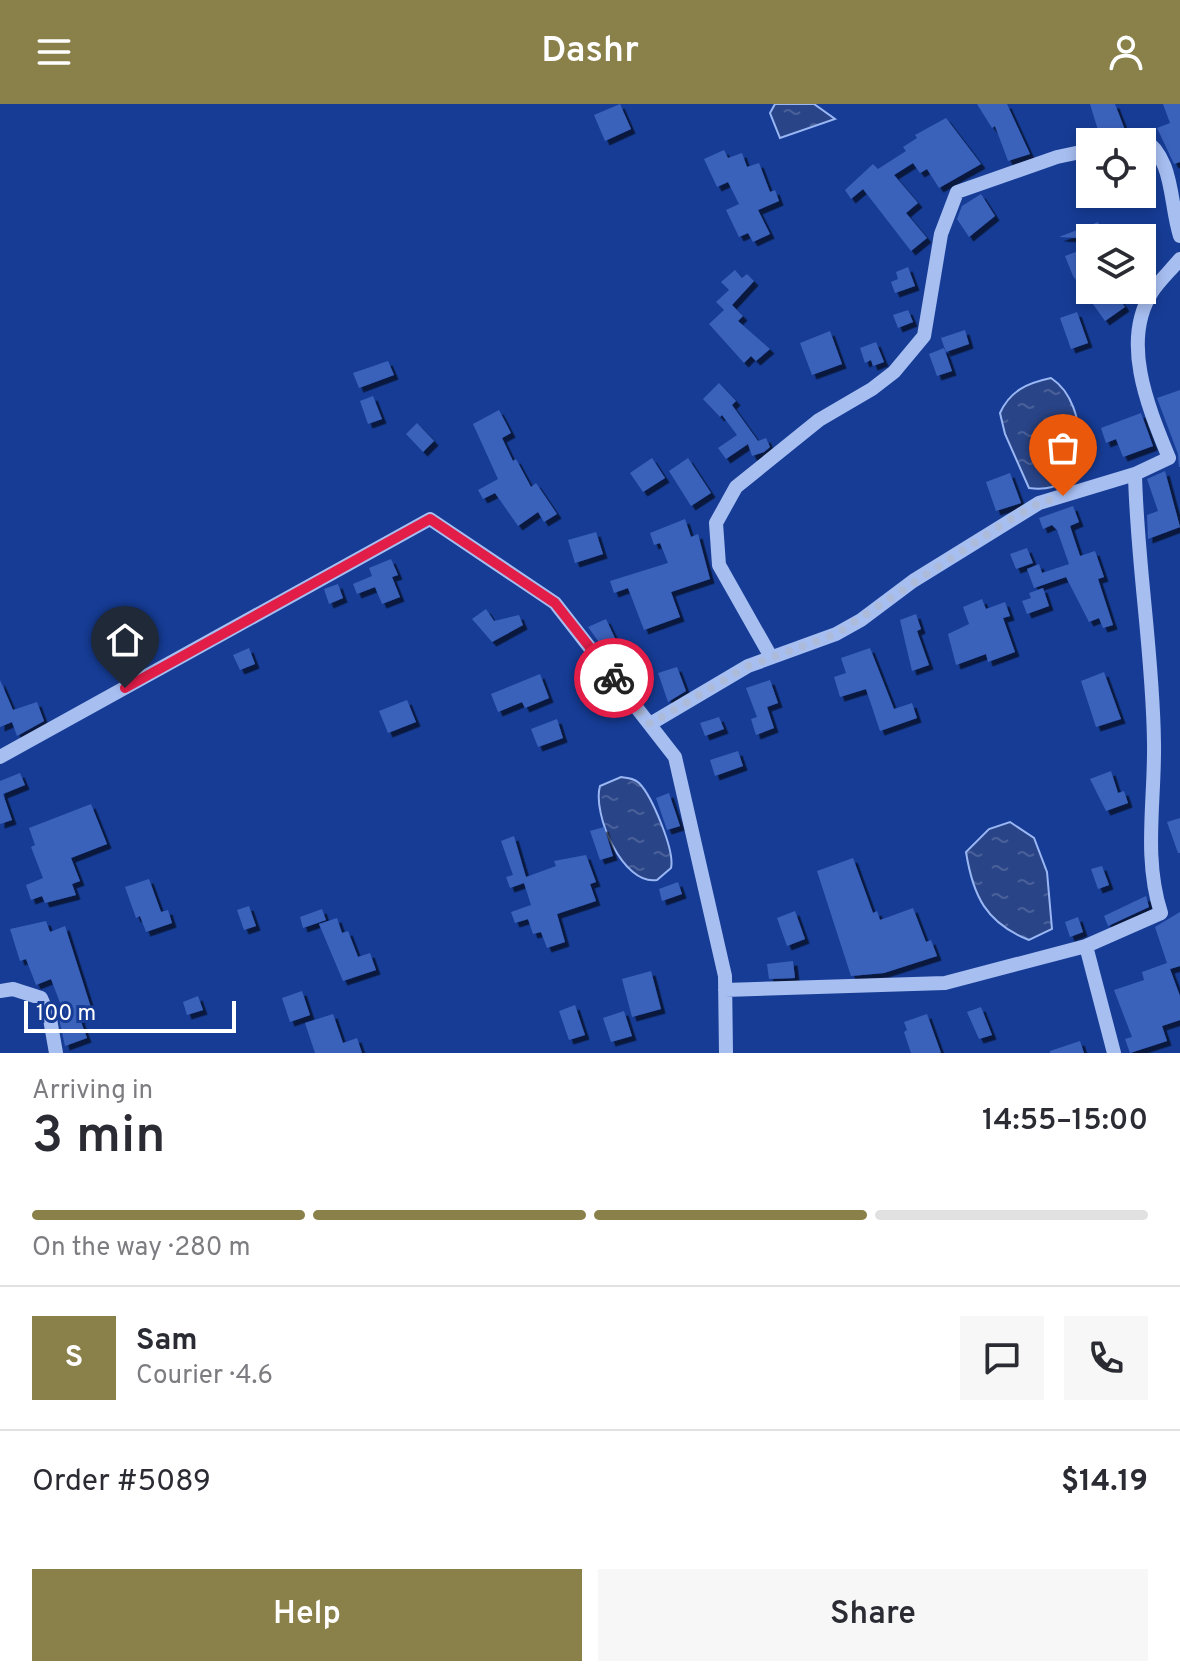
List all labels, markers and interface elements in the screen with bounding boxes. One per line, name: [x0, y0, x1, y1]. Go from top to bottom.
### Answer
text: Dashr: [541, 29, 639, 75]
icon: menu: [32, 30, 76, 74]
icon: person: [1104, 30, 1148, 74]
map controls: [1076, 128, 1156, 304]
button: locate: [1076, 128, 1156, 208]
button: layers: [1076, 224, 1156, 304]
pin: [1029, 414, 1097, 496]
icon: bag: [1041, 426, 1085, 470]
pin: [91, 606, 159, 688]
icon: home: [103, 618, 147, 662]
courier: [574, 638, 654, 718]
icon: bike: [592, 656, 636, 700]
scale bar: [24, 997, 236, 1033]
text: 100 m: [36, 1001, 96, 1028]
text: Arriving in: [32, 1075, 153, 1108]
text: 14:55–15:00: [982, 1103, 1148, 1140]
text: 3 min: [32, 1105, 165, 1171]
text: On the way · 280 m: [32, 1232, 251, 1265]
button: chat: [960, 1316, 1044, 1400]
button: phone: [1064, 1316, 1148, 1400]
text: Sam: [136, 1323, 198, 1360]
text: S: [65, 1340, 83, 1377]
text: Courier · 4.6: [136, 1360, 273, 1393]
text: Order #5089: [32, 1464, 211, 1501]
text: $14.19: [1061, 1464, 1148, 1501]
button: Help: [32, 1569, 582, 1661]
button: Share: [598, 1569, 1148, 1661]

